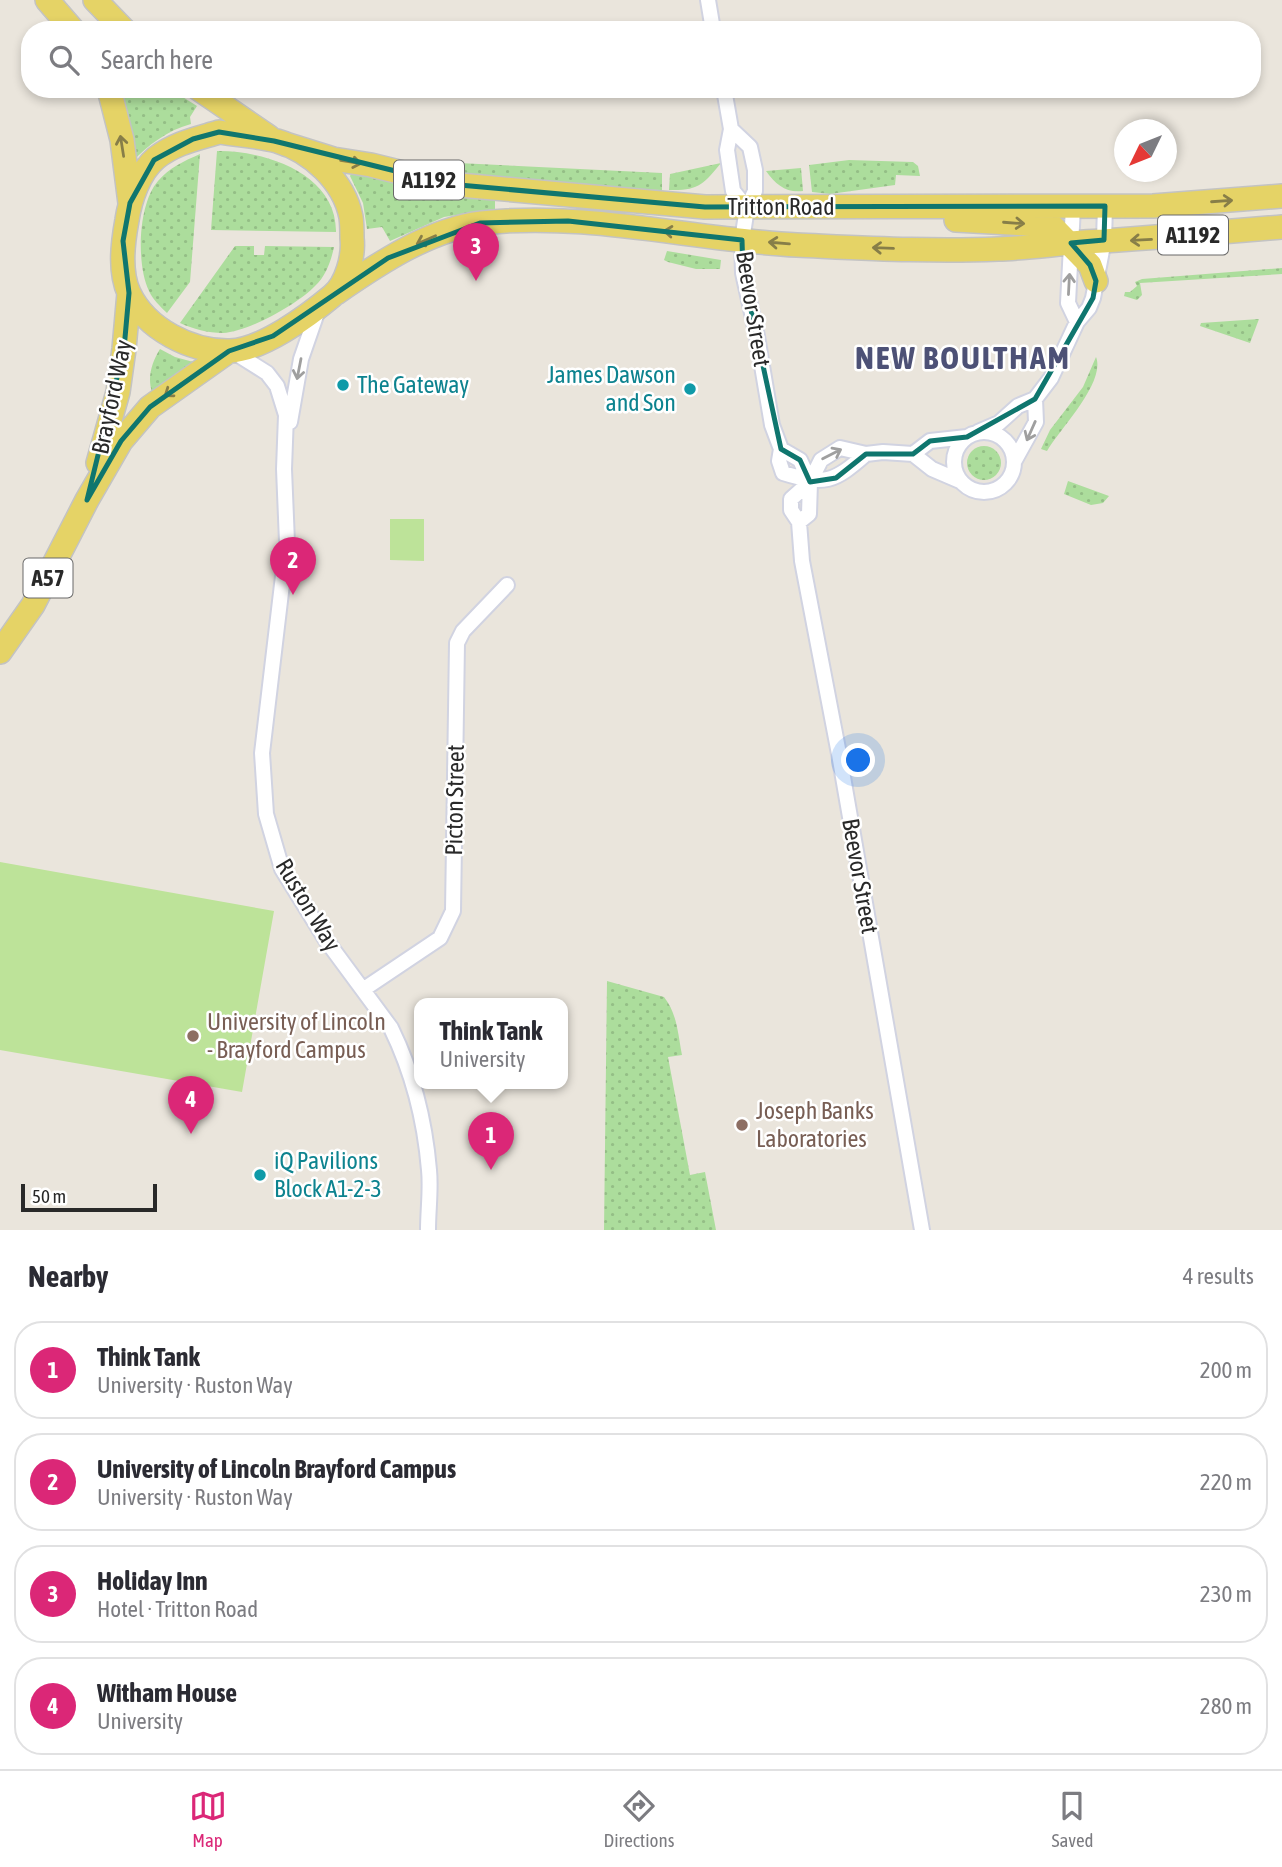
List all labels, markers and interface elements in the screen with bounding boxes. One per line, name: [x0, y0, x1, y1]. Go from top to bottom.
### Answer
search box: [21, 21, 1261, 98]
icon: search: [45, 41, 83, 79]
text: Search here: [101, 45, 213, 75]
north arrow: [1114, 119, 1177, 182]
one-way arrow: [116, 135, 129, 158]
one-way arrow: [339, 156, 362, 169]
road number: A1192: [394, 160, 464, 200]
street label: Tritton Road: [727, 193, 835, 220]
one-way arrow: [1210, 194, 1233, 207]
road number: A1192: [1158, 216, 1228, 254]
one-way arrow: [1003, 217, 1025, 230]
pin: 3: [453, 223, 499, 281]
one-way arrow: [664, 226, 686, 239]
one-way arrow: [1130, 233, 1153, 246]
one-way arrow: [416, 234, 437, 247]
one-way arrow: [768, 236, 791, 249]
one-way arrow: [872, 241, 895, 254]
street label: Beevor Street: [731, 249, 776, 369]
one-way arrow: [1062, 273, 1075, 296]
street label: Brayford Way: [86, 337, 137, 457]
district label: NEW BOULTHAM: [855, 339, 1071, 376]
one-way arrow: [292, 357, 306, 380]
place label: James Dawson and Son: [547, 361, 676, 416]
place label: The Gateway: [357, 371, 469, 398]
marker: The Gateway: [335, 377, 351, 393]
marker: James Dawson and Son: [682, 381, 698, 397]
one-way arrow: [164, 383, 183, 397]
one-way arrow: [1024, 420, 1037, 441]
one-way arrow: [821, 447, 841, 461]
pin: 2: [270, 537, 316, 595]
road number: A57: [23, 558, 72, 598]
your location: [841, 743, 875, 777]
street label: Picton Street: [440, 744, 469, 856]
street label: Beevor Street: [837, 816, 884, 936]
street label: Ruston Way: [270, 854, 346, 956]
popup: [414, 998, 568, 1089]
place label: University of Lincoln - Brayford Campus: [207, 1008, 386, 1063]
text: Think Tank: [440, 1016, 542, 1046]
marker: University of Lincoln - Brayford Campus: [185, 1028, 201, 1044]
text: University: [440, 1046, 526, 1072]
pin: 4: [168, 1076, 214, 1134]
place label: Joseph Banks Laboratories: [756, 1097, 874, 1152]
pin: 1: [468, 1112, 514, 1170]
marker: Joseph Banks Laboratories: [734, 1117, 750, 1133]
place label: iQ Pavilions Block A1-2-3: [274, 1147, 382, 1202]
marker: iQ Pavilions Block A1-2-3: [252, 1167, 268, 1183]
scale bar: [21, 1181, 158, 1213]
text: 50 m: [32, 1185, 66, 1207]
text: Nearby: [28, 1259, 108, 1293]
text: 4 results: [1183, 1263, 1254, 1289]
text: Think Tank: [97, 1342, 200, 1372]
text: 1: [48, 1357, 58, 1383]
text: 200 m: [1200, 1357, 1252, 1383]
text: University · Ruston Way: [97, 1372, 293, 1398]
text: University of Lincoln Brayford Campus: [97, 1454, 456, 1484]
text: 2: [48, 1469, 58, 1495]
text: 220 m: [1200, 1469, 1252, 1495]
text: University · Ruston Way: [97, 1484, 293, 1510]
text: Holiday Inn: [97, 1566, 208, 1596]
text: 3: [48, 1581, 58, 1607]
text: 230 m: [1200, 1581, 1252, 1607]
text: Hotel · Tritton Road: [97, 1596, 258, 1622]
text: Witham House: [97, 1678, 237, 1708]
text: 4: [48, 1693, 58, 1719]
text: 280 m: [1200, 1693, 1252, 1719]
text: University: [97, 1708, 183, 1734]
tab: Map: [189, 1787, 227, 1851]
tab: Directions: [604, 1787, 674, 1851]
tab: Saved: [1051, 1787, 1093, 1851]

